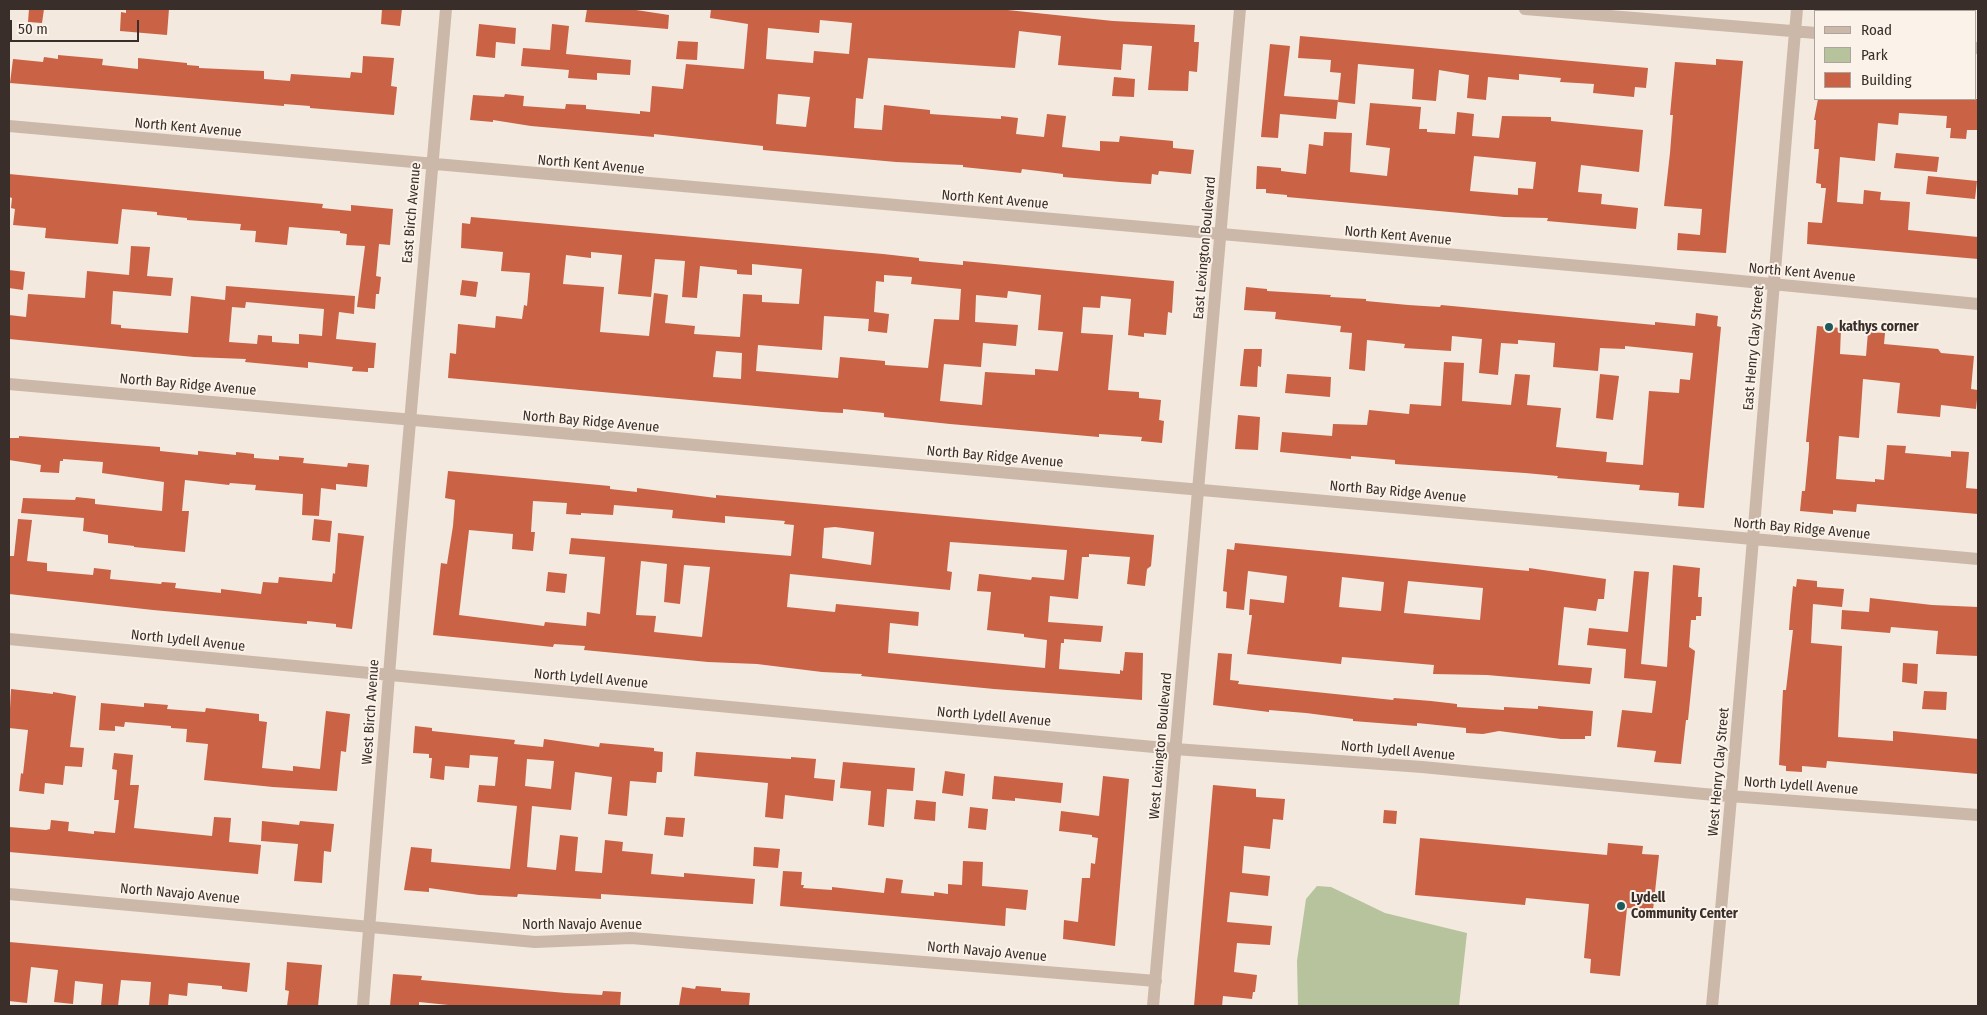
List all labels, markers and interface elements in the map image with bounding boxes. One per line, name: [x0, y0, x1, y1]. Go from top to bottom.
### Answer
scale bar: [12, 10, 141, 42]
legend: [1814, 10, 1977, 100]
text: 50 m: [18, 20, 48, 38]
text: Road: [1861, 21, 1892, 39]
text: Park: [1861, 46, 1888, 64]
text: Building: [1861, 71, 1912, 89]
street label: North Kent Avenue: [134, 115, 242, 141]
street label: North Kent Avenue: [537, 152, 645, 178]
street label: East Birch Avenue: [399, 162, 425, 264]
street label: East Lexington Boulevard: [1190, 176, 1220, 320]
street label: North Kent Avenue: [941, 187, 1049, 213]
street label: North Kent Avenue: [1344, 223, 1452, 249]
street label: North Kent Avenue: [1748, 260, 1856, 286]
street label: East Henry Clay Street: [1740, 285, 1768, 411]
place label: kathys corner: [1839, 319, 1919, 335]
marker: kathys corner: [1823, 321, 1835, 333]
street label: North Bay Ridge Avenue: [119, 371, 257, 399]
street label: North Bay Ridge Avenue: [522, 408, 660, 436]
street label: North Bay Ridge Avenue: [926, 443, 1064, 471]
street label: North Bay Ridge Avenue: [1329, 478, 1467, 506]
street label: North Bay Ridge Avenue: [1733, 515, 1871, 543]
street label: North Lydell Avenue: [130, 627, 246, 655]
street label: West Birch Avenue: [359, 659, 383, 765]
street label: North Lydell Avenue: [533, 666, 649, 692]
street label: West Lexington Boulevard: [1146, 672, 1176, 820]
street label: North Lydell Avenue: [936, 704, 1052, 730]
street label: West Henry Clay Street: [1705, 707, 1733, 837]
street label: North Lydell Avenue: [1340, 738, 1456, 764]
street label: North Lydell Avenue: [1743, 774, 1859, 798]
street label: North Navajo Avenue: [119, 880, 241, 908]
place label: Lydell Community Center: [1631, 890, 1738, 922]
marker: Lydell Community Center: [1615, 900, 1627, 912]
street label: North Navajo Avenue: [522, 917, 642, 933]
street label: North Navajo Avenue: [926, 938, 1048, 966]

